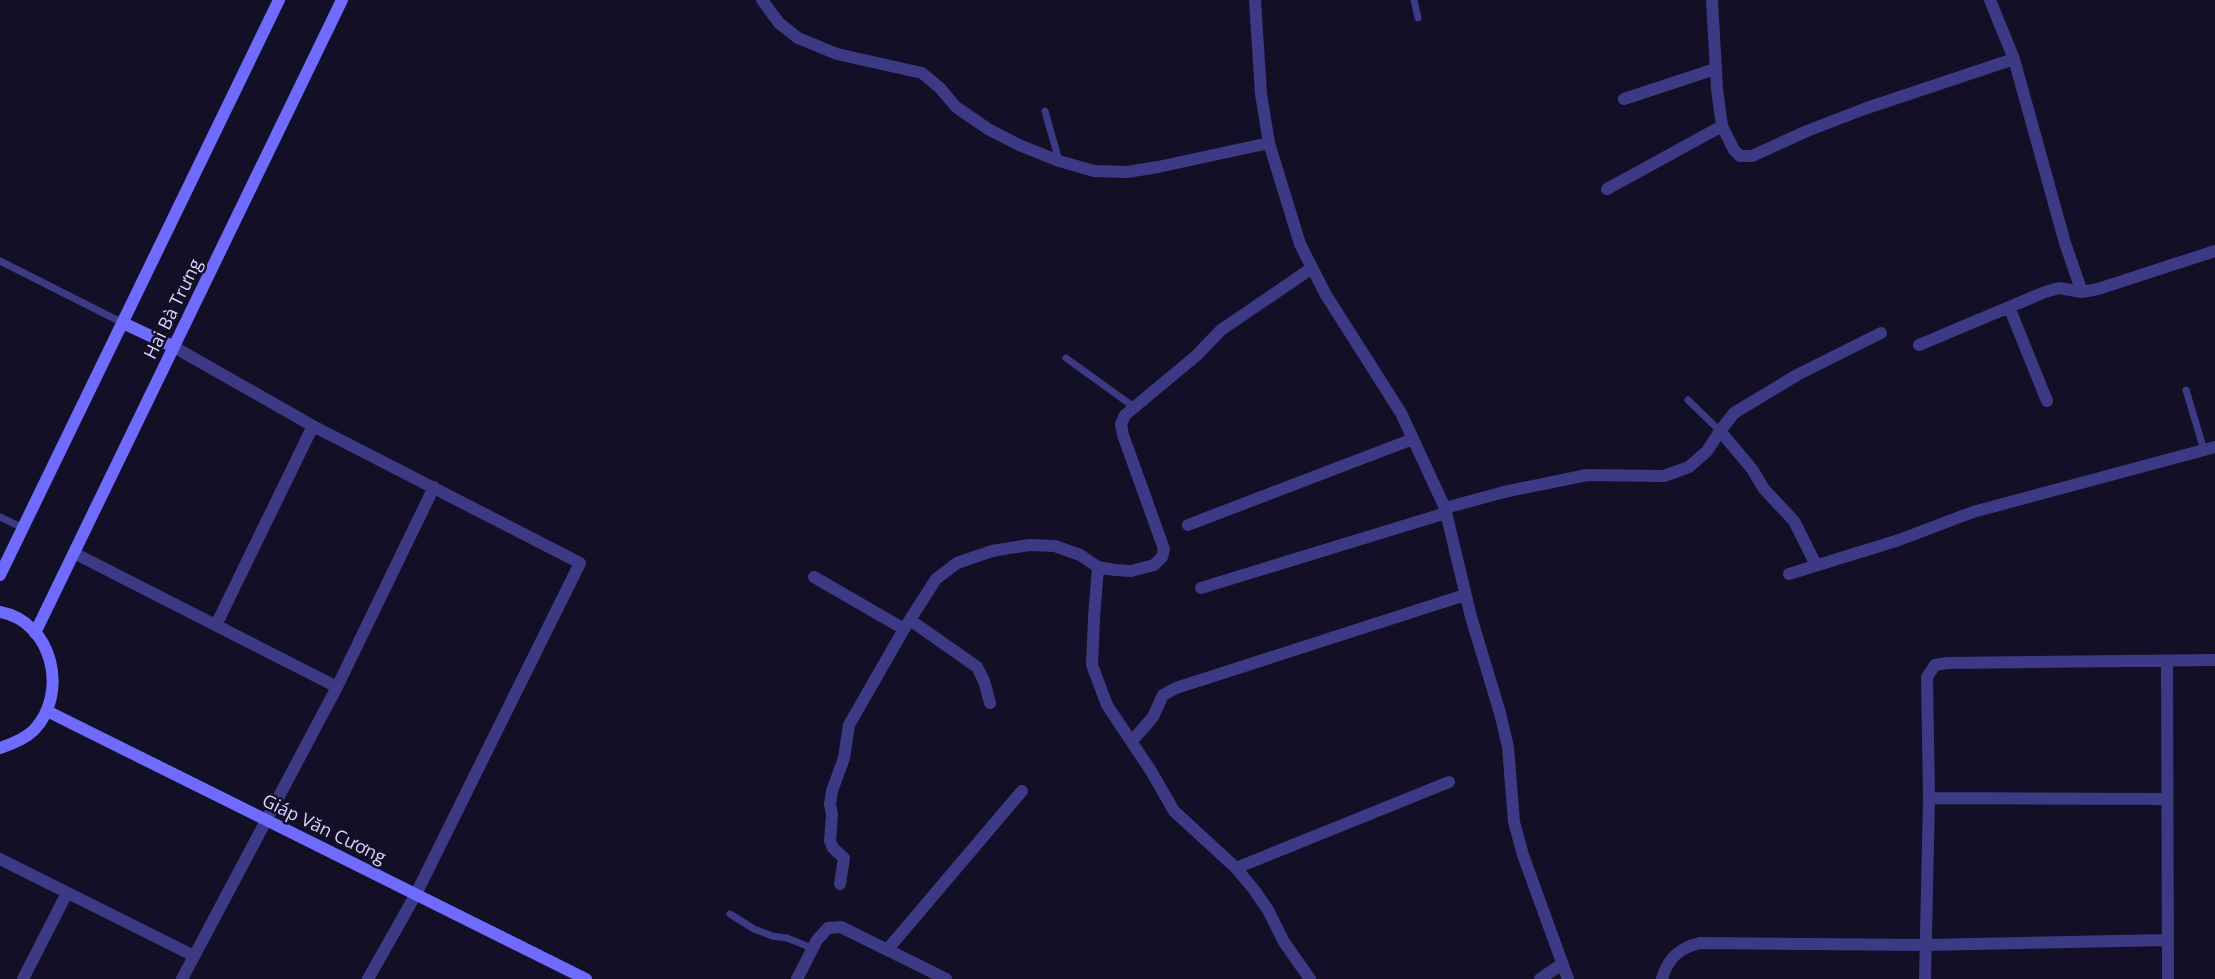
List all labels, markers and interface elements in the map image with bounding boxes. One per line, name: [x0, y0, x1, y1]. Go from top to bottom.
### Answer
street label: Hai Bà Trưng: [137, 254, 207, 363]
street label: Giáp Văn Cương: [259, 788, 390, 869]

